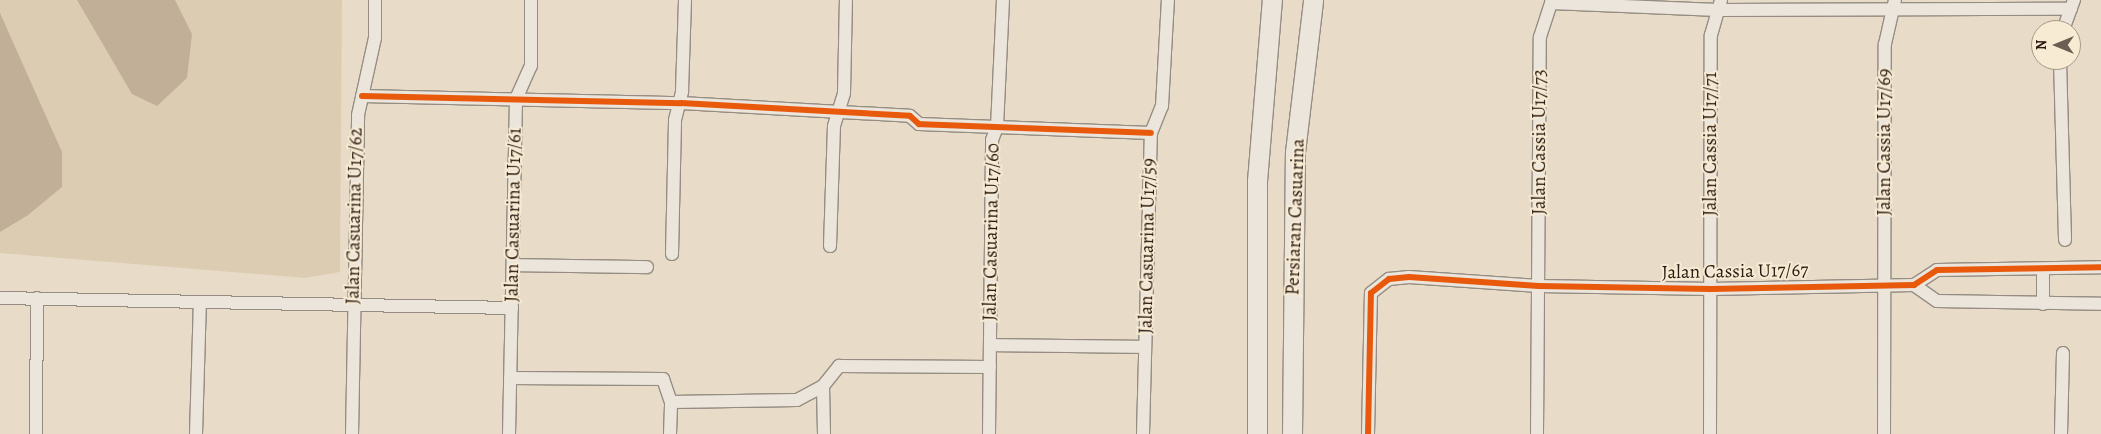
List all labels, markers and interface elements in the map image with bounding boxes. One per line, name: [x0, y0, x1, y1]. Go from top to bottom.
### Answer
north arrow: [2031, 20, 2081, 70]
text: N: [2032, 40, 2051, 50]
street label: Jalan Cassia U17/69: [1874, 68, 1896, 216]
street label: Jalan Cassia U17/73: [1529, 69, 1551, 215]
street label: Jalan Cassia U17/71: [1700, 72, 1722, 216]
street label: Jalan Casuarina U17/62: [342, 127, 368, 305]
street label: Jalan Casuarina U17/61: [501, 128, 527, 302]
street label: Persiaran Casuarina: [1282, 138, 1310, 296]
street label: Jalan Casuarina U17/60: [979, 143, 1005, 321]
street label: Jalan Casuarina U17/59: [1135, 158, 1161, 334]
street label: Jalan Cassia U17/67: [1662, 259, 1808, 285]

